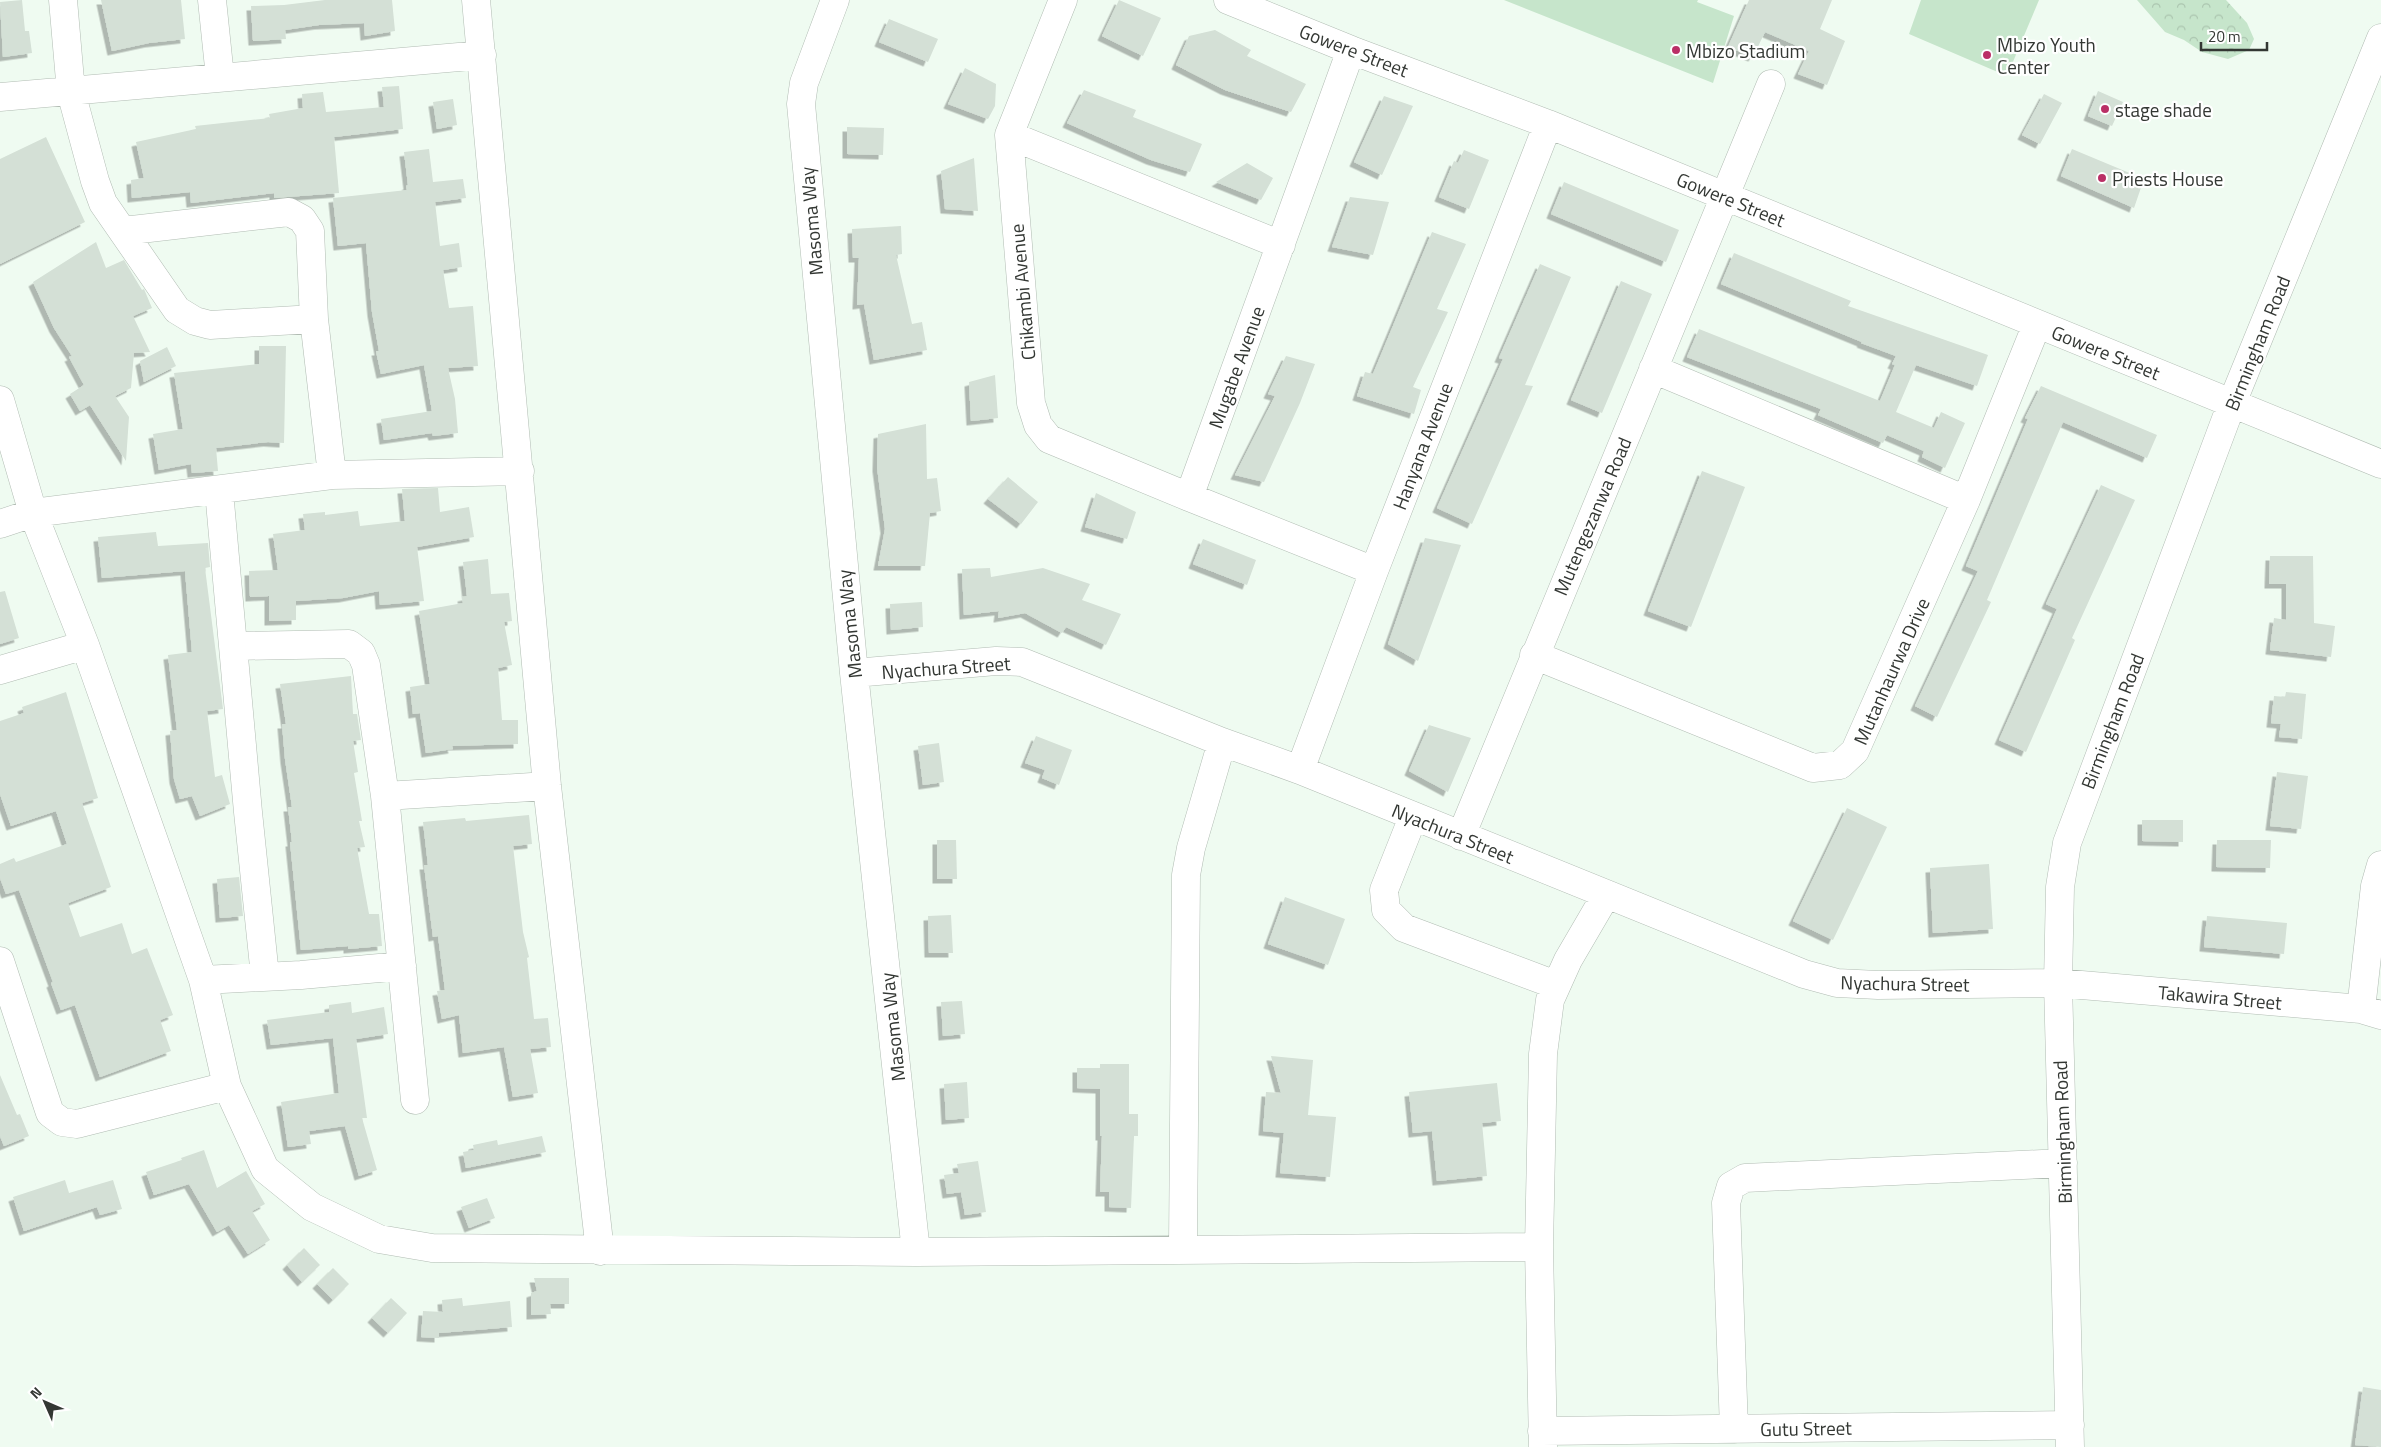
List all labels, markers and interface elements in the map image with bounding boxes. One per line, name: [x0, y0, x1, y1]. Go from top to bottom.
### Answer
street label: Gowere Street: [1295, 16, 1413, 84]
scale bar: [2201, 20, 2267, 52]
text: 20 m: [2208, 25, 2241, 48]
place label: Mbizo Youth Center: [1997, 30, 2096, 81]
place label: Mbizo Stadium: [1686, 36, 1805, 65]
marker: Mbizo Stadium: [1670, 44, 1682, 56]
marker: Mbizo Youth Center: [1981, 49, 1993, 61]
place label: stage shade: [2115, 95, 2212, 124]
marker: stage shade: [2099, 103, 2111, 115]
street label: Gowere Street: [1672, 164, 1790, 234]
place label: Priests House: [2112, 164, 2223, 193]
street label: Masoma Way: [792, 165, 830, 277]
marker: Priests House: [2096, 172, 2108, 184]
street label: Chikambi Avenue: [1002, 223, 1042, 361]
street label: Birmingham Road: [2217, 271, 2297, 415]
street label: Mugabe Avenue: [1200, 302, 1272, 432]
street label: Gowere Street: [2047, 317, 2165, 387]
street label: Hanyana Avenue: [1384, 378, 1460, 514]
street label: Mutengezanwa Road: [1546, 432, 1638, 600]
street label: Masoma Way: [829, 568, 869, 680]
street label: Mutanhaurwa Drive: [1846, 593, 1936, 749]
street label: Nyachura Street: [881, 648, 1012, 686]
street label: Birmingham Road: [2073, 649, 2151, 793]
street label: Nyachura Street: [1388, 795, 1519, 871]
street label: Nyachura Street: [1840, 967, 1970, 999]
street label: Masoma Way: [872, 971, 912, 1083]
street label: Takawira Street: [2157, 977, 2283, 1017]
street label: Birmingham Road: [2045, 1060, 2079, 1204]
north arrow: [20, 1377, 70, 1427]
text: N: [25, 1382, 46, 1403]
street label: Gutu Street: [1760, 1413, 1852, 1443]

